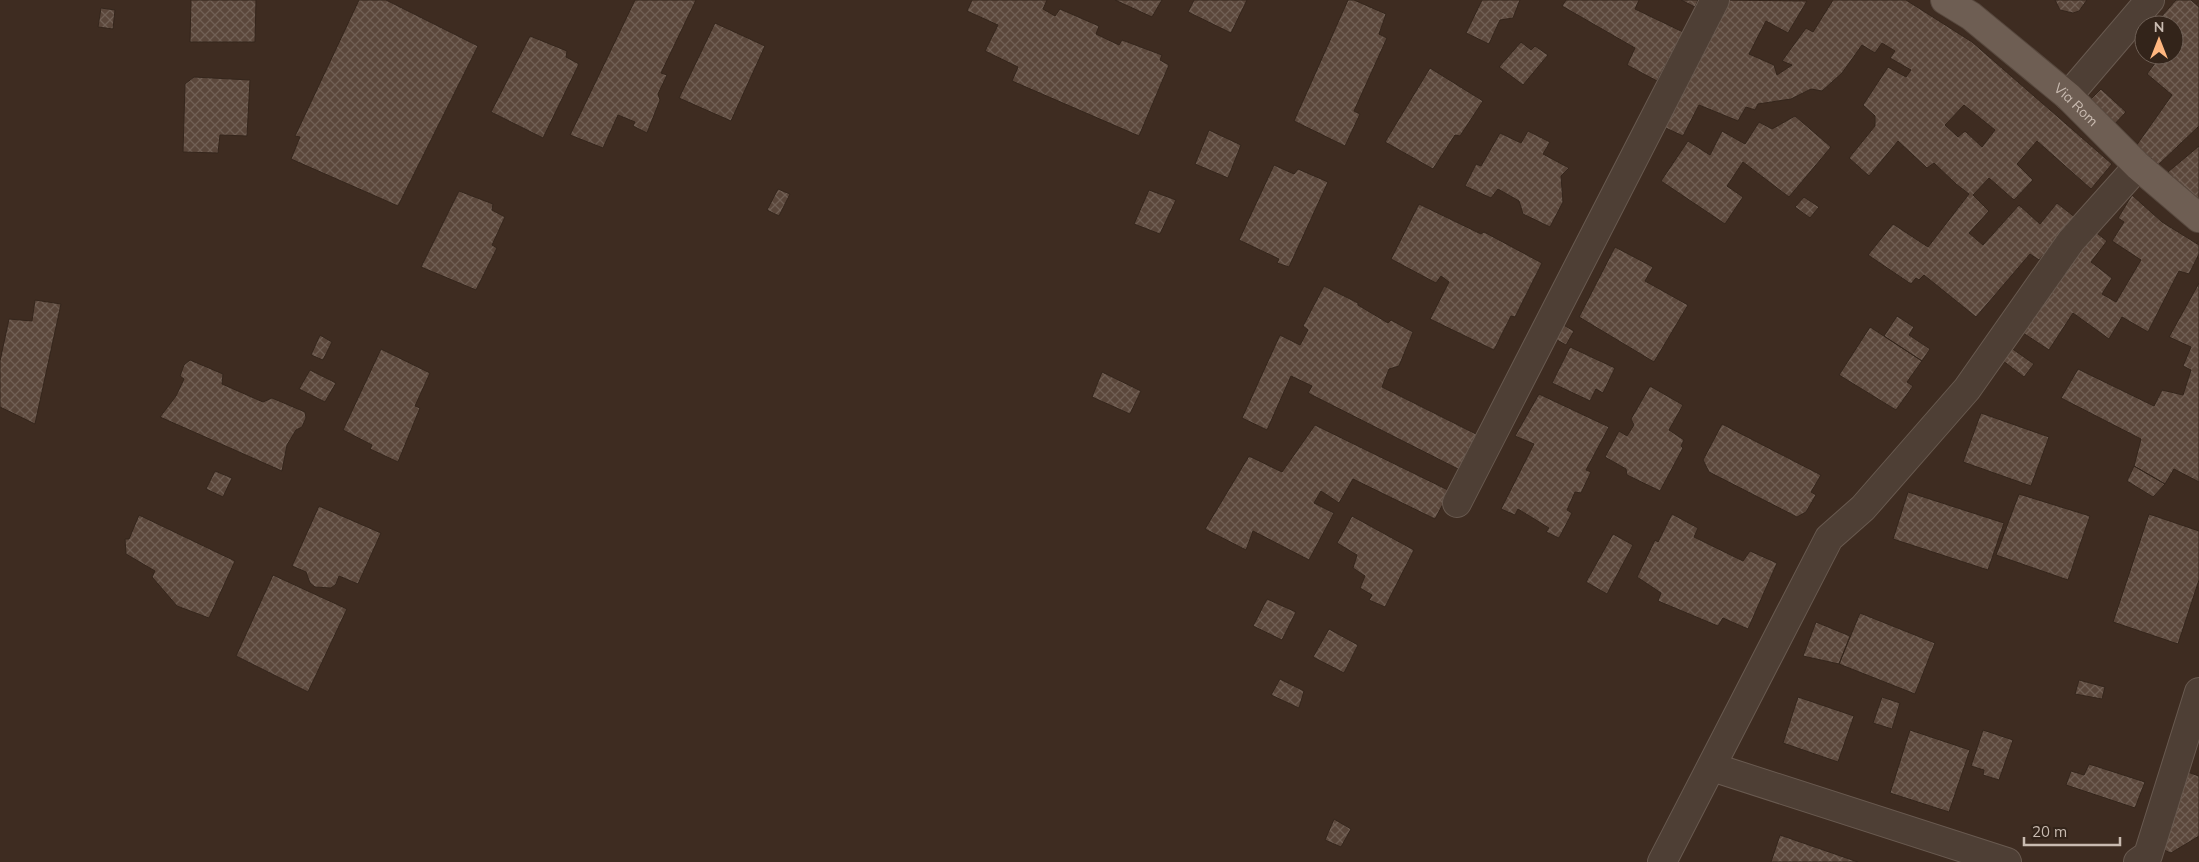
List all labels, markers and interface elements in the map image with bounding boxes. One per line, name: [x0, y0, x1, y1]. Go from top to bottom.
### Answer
north arrow: [2134, 15, 2184, 65]
text: N: [2154, 18, 2164, 36]
street label: Via Rom: [2050, 79, 2102, 130]
scale bar: [2024, 814, 2120, 846]
text: 20 m: [2032, 822, 2067, 841]

